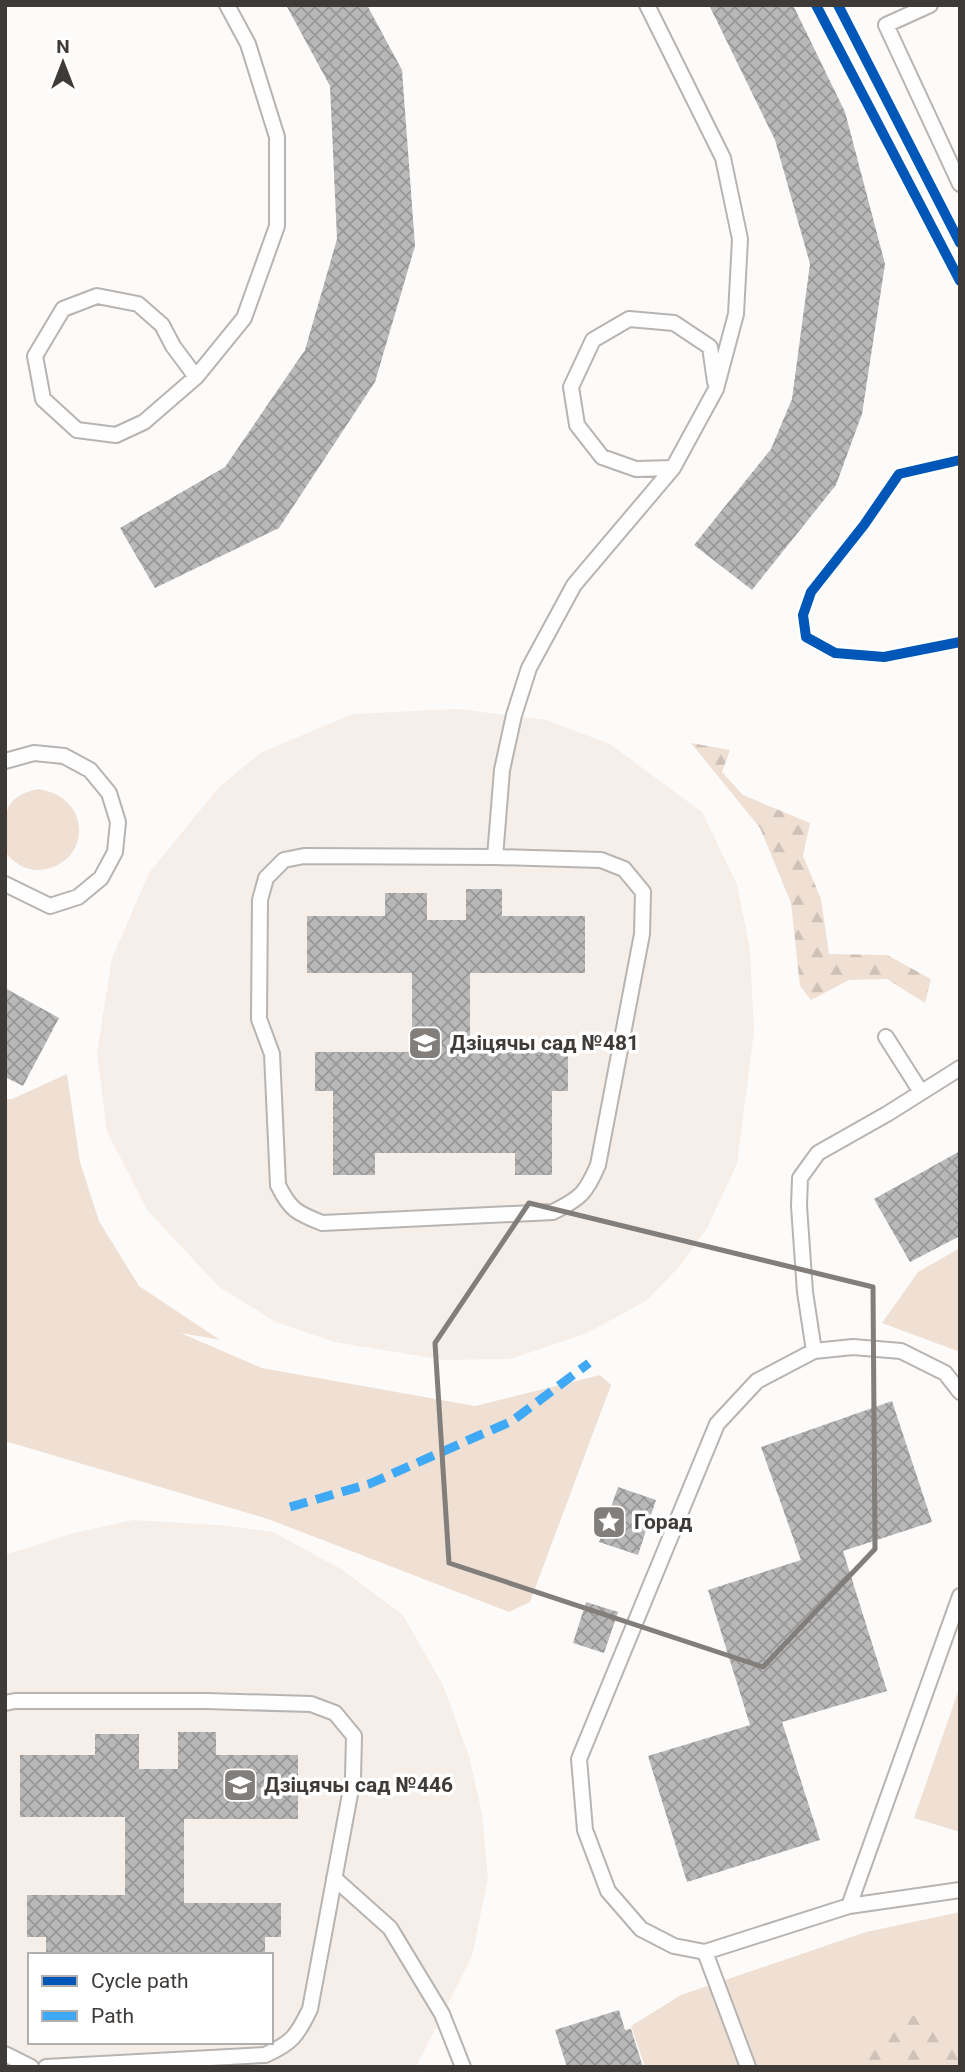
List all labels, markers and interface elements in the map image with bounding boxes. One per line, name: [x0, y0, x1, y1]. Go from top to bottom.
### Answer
north arrow: [28, 28, 98, 98]
text: N: [56, 35, 70, 58]
school or university icon: Дзіцячы сад №481: [406, 1024, 444, 1062]
place label: Дзіцячы сад №481: [450, 1031, 639, 1055]
place icon: Горад: [590, 1503, 628, 1541]
place label: Горад: [634, 1510, 692, 1534]
school or university icon: Дзіцячы сад №446: [221, 1766, 259, 1804]
place label: Дзіцячы сад №446: [264, 1773, 453, 1797]
legend: [28, 1953, 273, 2044]
text: Cycle path: [91, 1969, 189, 1993]
text: Path: [91, 2004, 134, 2028]

